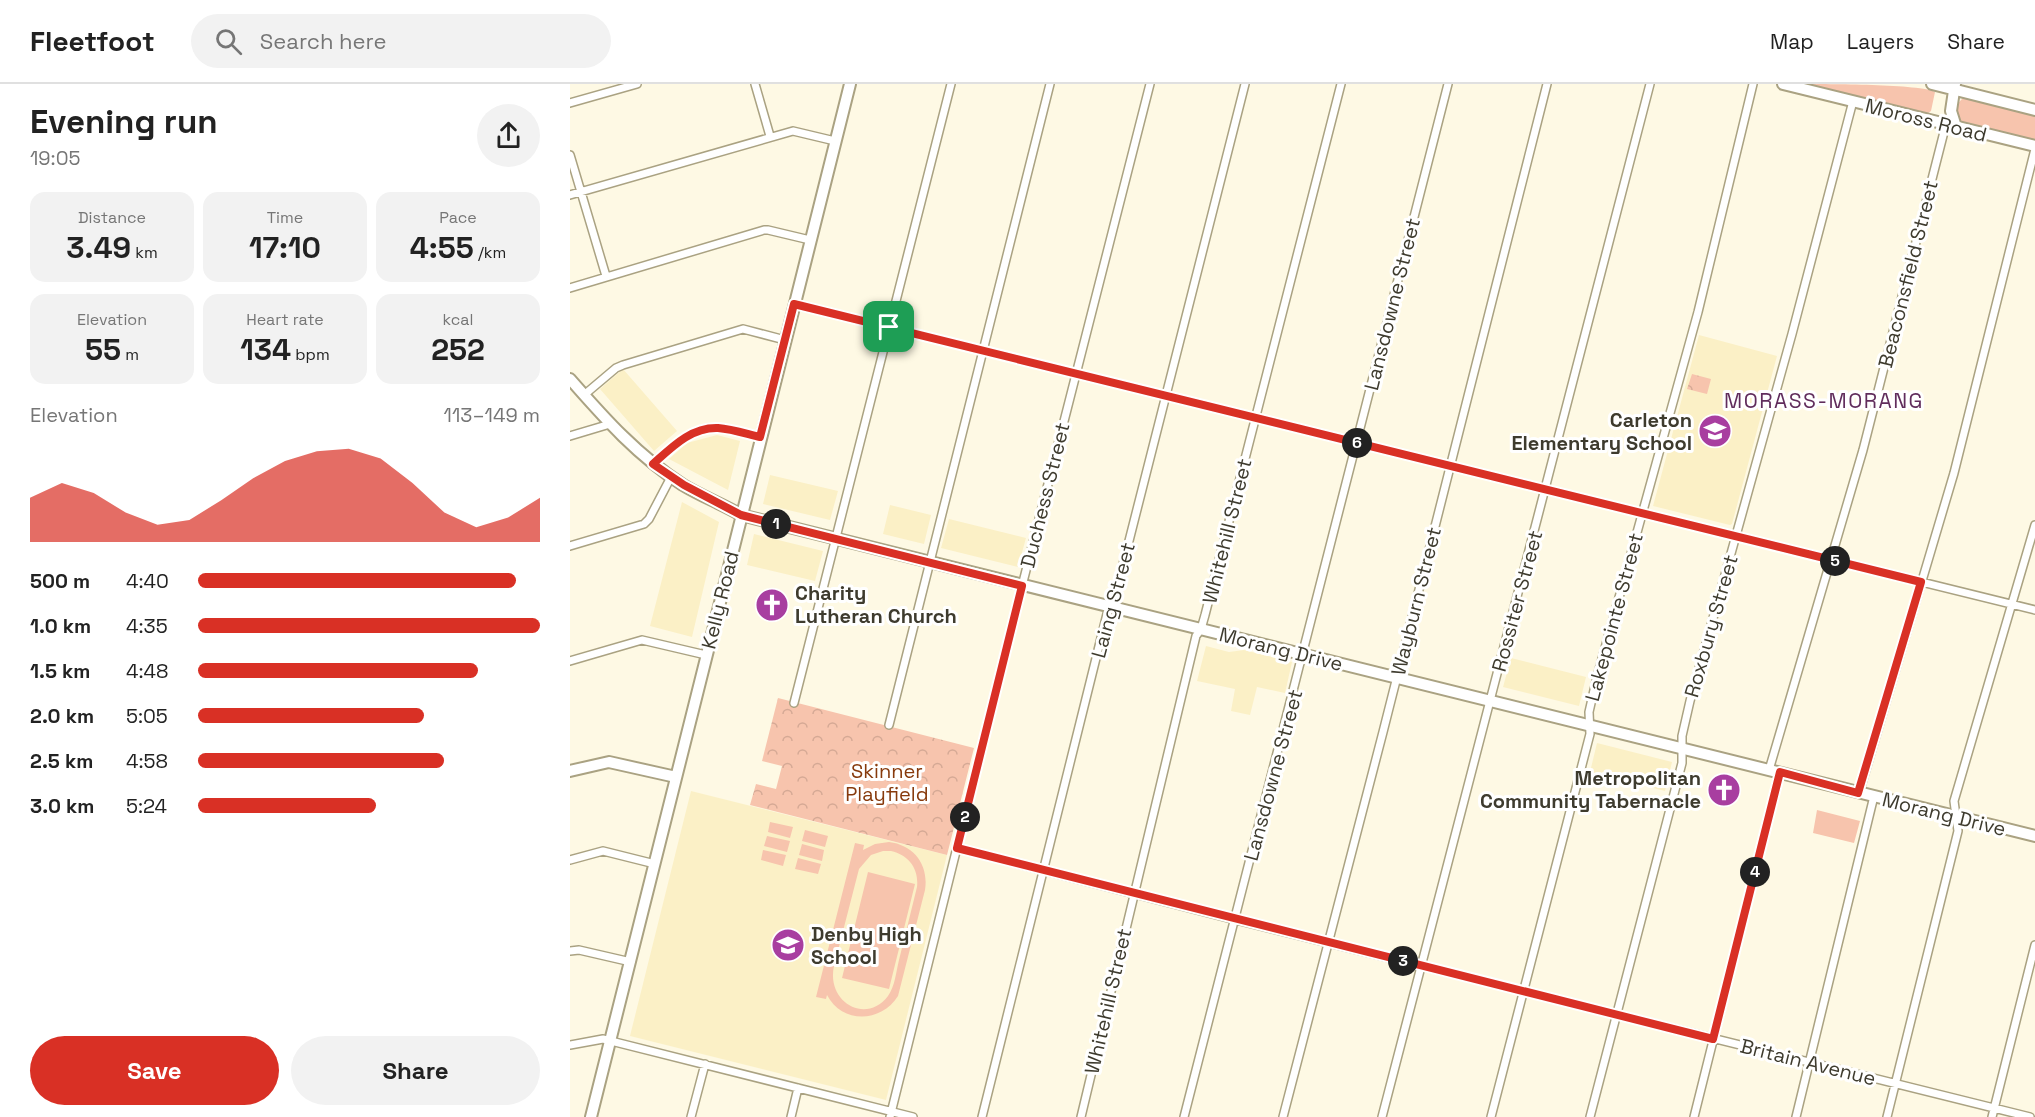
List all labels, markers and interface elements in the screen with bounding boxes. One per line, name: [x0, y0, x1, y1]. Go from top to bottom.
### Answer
search box: [191, 14, 611, 68]
text: Fleetfoot: [30, 23, 155, 59]
icon: search: [212, 25, 245, 58]
text: Search here: [260, 27, 387, 55]
text: Map: [1770, 28, 1814, 55]
text: Layers: [1847, 28, 1914, 55]
text: Share: [1947, 28, 2005, 55]
street label: Moross Road: [1862, 92, 1990, 148]
text: Evening run: [30, 101, 218, 143]
button: share: [477, 104, 540, 167]
text: 19:05: [30, 145, 80, 171]
street label: Beaconsfield Street: [1872, 178, 1944, 370]
text: Distance: [78, 207, 146, 228]
text: Time: [267, 207, 303, 228]
text: Pace: [439, 207, 477, 228]
street label: Lansdowne Street: [1358, 215, 1426, 393]
text: 3.49: [66, 228, 131, 267]
text: 17:10: [249, 228, 321, 267]
text: 4:55: [410, 228, 474, 267]
text: km: [131, 242, 158, 263]
text: /km: [474, 242, 506, 263]
pin: [863, 301, 914, 352]
text: Elevation: [77, 309, 147, 330]
text: Heart rate: [246, 309, 324, 330]
text: kcal: [443, 309, 473, 330]
icon: arrive: [872, 310, 905, 343]
text: 55: [85, 330, 121, 369]
text: 134: [240, 330, 291, 369]
text: 252: [431, 330, 485, 369]
text: m: [121, 344, 139, 365]
text: bpm: [291, 344, 330, 365]
district label: MORASS-MORANG: [1724, 387, 1924, 414]
text: Elevation: [30, 402, 118, 428]
text: 113–149 m: [444, 402, 540, 428]
place label: Carleton Elementary School: [1511, 407, 1692, 456]
school or university icon: Carleton Elementary School: [1697, 413, 1733, 449]
street label: Duchess Street: [1014, 420, 1076, 570]
pin: 6: [1342, 428, 1372, 458]
text: 6: [1352, 432, 1362, 453]
street label: Whitehill Street: [1196, 456, 1258, 606]
pin: 1: [761, 509, 791, 539]
text: 1: [772, 513, 780, 534]
street label: Wayburn Street: [1385, 524, 1447, 678]
street label: Rossiter Street: [1486, 527, 1548, 675]
street label: Lakepointe Street: [1579, 530, 1649, 704]
street label: Laing Street: [1085, 539, 1141, 661]
pin: 5: [1820, 546, 1850, 576]
street label: Kelly Road: [695, 548, 745, 652]
text: 5: [1830, 550, 1840, 571]
street label: Roxbury Street: [1678, 552, 1744, 700]
text: 500 m: [30, 568, 90, 594]
text: 4:40: [126, 568, 169, 594]
place label: Charity Lutheran Church: [795, 580, 957, 629]
church icon: Charity Lutheran Church: [754, 587, 790, 623]
text: 1.0 km: [30, 613, 91, 639]
text: 4:35: [126, 613, 168, 639]
street label: Morang Drive: [1216, 621, 1346, 677]
text: 1.5 km: [30, 658, 90, 684]
text: 4:48: [126, 658, 169, 684]
street label: Lansdowne Street: [1238, 686, 1308, 864]
text: 2.0 km: [30, 703, 94, 729]
text: 5:05: [126, 703, 168, 729]
text: 2.5 km: [30, 748, 93, 774]
text: 4:58: [126, 748, 168, 774]
park label: Skinner Playfield: [845, 758, 929, 807]
place label: Metropolitan Community Tabernacle: [1480, 765, 1701, 814]
church icon: Metropolitan Community Tabernacle: [1706, 772, 1742, 808]
street label: Morang Drive: [1879, 786, 2009, 842]
text: 3.0 km: [30, 793, 94, 819]
text: 5:24: [126, 793, 167, 819]
pin: 2: [950, 802, 980, 832]
text: 2: [960, 806, 970, 827]
pin: 4: [1740, 857, 1770, 887]
text: 4: [1750, 861, 1760, 882]
place label: Denby High School: [811, 921, 922, 970]
street label: Whitehill Street: [1079, 926, 1137, 1076]
school or university icon: Denby High School: [770, 927, 806, 963]
pin: 3: [1388, 946, 1418, 976]
text: 3: [1398, 950, 1408, 971]
street label: Britain Avenue: [1737, 1033, 1879, 1091]
button: Save: [30, 1036, 279, 1105]
button: Share: [291, 1036, 540, 1105]

